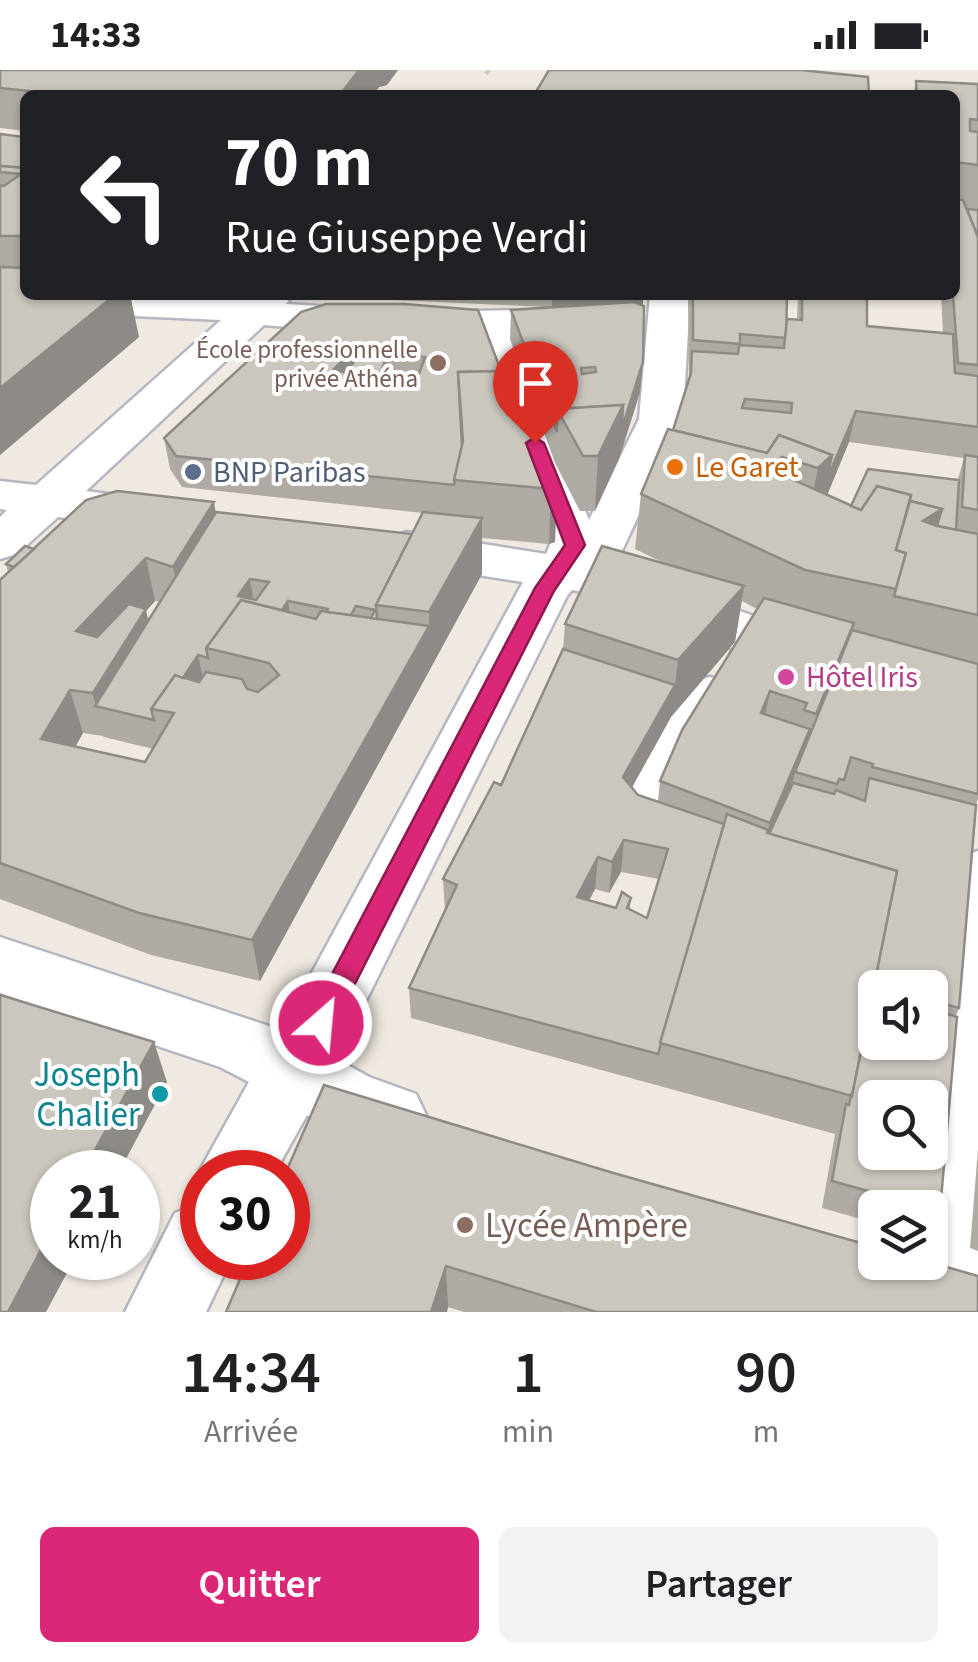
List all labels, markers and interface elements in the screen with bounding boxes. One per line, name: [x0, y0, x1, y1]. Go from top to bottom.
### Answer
text: 14:33: [50, 8, 142, 62]
text: 70 m: [225, 113, 373, 213]
icon: left: [60, 130, 190, 260]
text: Rue Giuseppe Verdi: [225, 206, 588, 270]
place label: École professionnelle privée Athéna: [196, 332, 418, 397]
pin: [493, 341, 578, 444]
marker: École professionnelle privée Athéna: [427, 352, 449, 374]
icon: arrive: [508, 356, 563, 411]
place label: Le Garet: [695, 446, 799, 489]
place label: BNP Paribas: [213, 451, 366, 494]
marker: Le Garet: [664, 456, 686, 478]
marker: BNP Paribas: [182, 461, 204, 483]
place label: Hôtel Iris: [806, 656, 918, 699]
marker: Hôtel Iris: [775, 666, 797, 688]
map controls: [858, 970, 948, 1280]
button: sound: [858, 970, 948, 1060]
position arrow: [269, 971, 373, 1075]
place label: Joseph Chalier: [34, 1050, 141, 1140]
button: search: [858, 1080, 948, 1170]
marker: Joseph Chalier: [149, 1083, 171, 1105]
speed limit sign: 30: [180, 1150, 310, 1280]
text: 21: [69, 1167, 121, 1238]
button: layers: [858, 1190, 948, 1280]
place label: Lycée Ampère: [485, 1201, 688, 1251]
marker: Lycée Ampère: [454, 1214, 476, 1236]
text: km/h: [67, 1222, 123, 1258]
text: 14:34: [181, 1331, 321, 1416]
text: 1: [513, 1331, 543, 1416]
text: 90: [735, 1331, 797, 1416]
text: Arrivée: [204, 1409, 298, 1455]
text: min: [502, 1409, 554, 1455]
text: m: [753, 1409, 779, 1455]
button: Quitter: [40, 1527, 479, 1642]
button: Partager: [499, 1527, 938, 1642]

